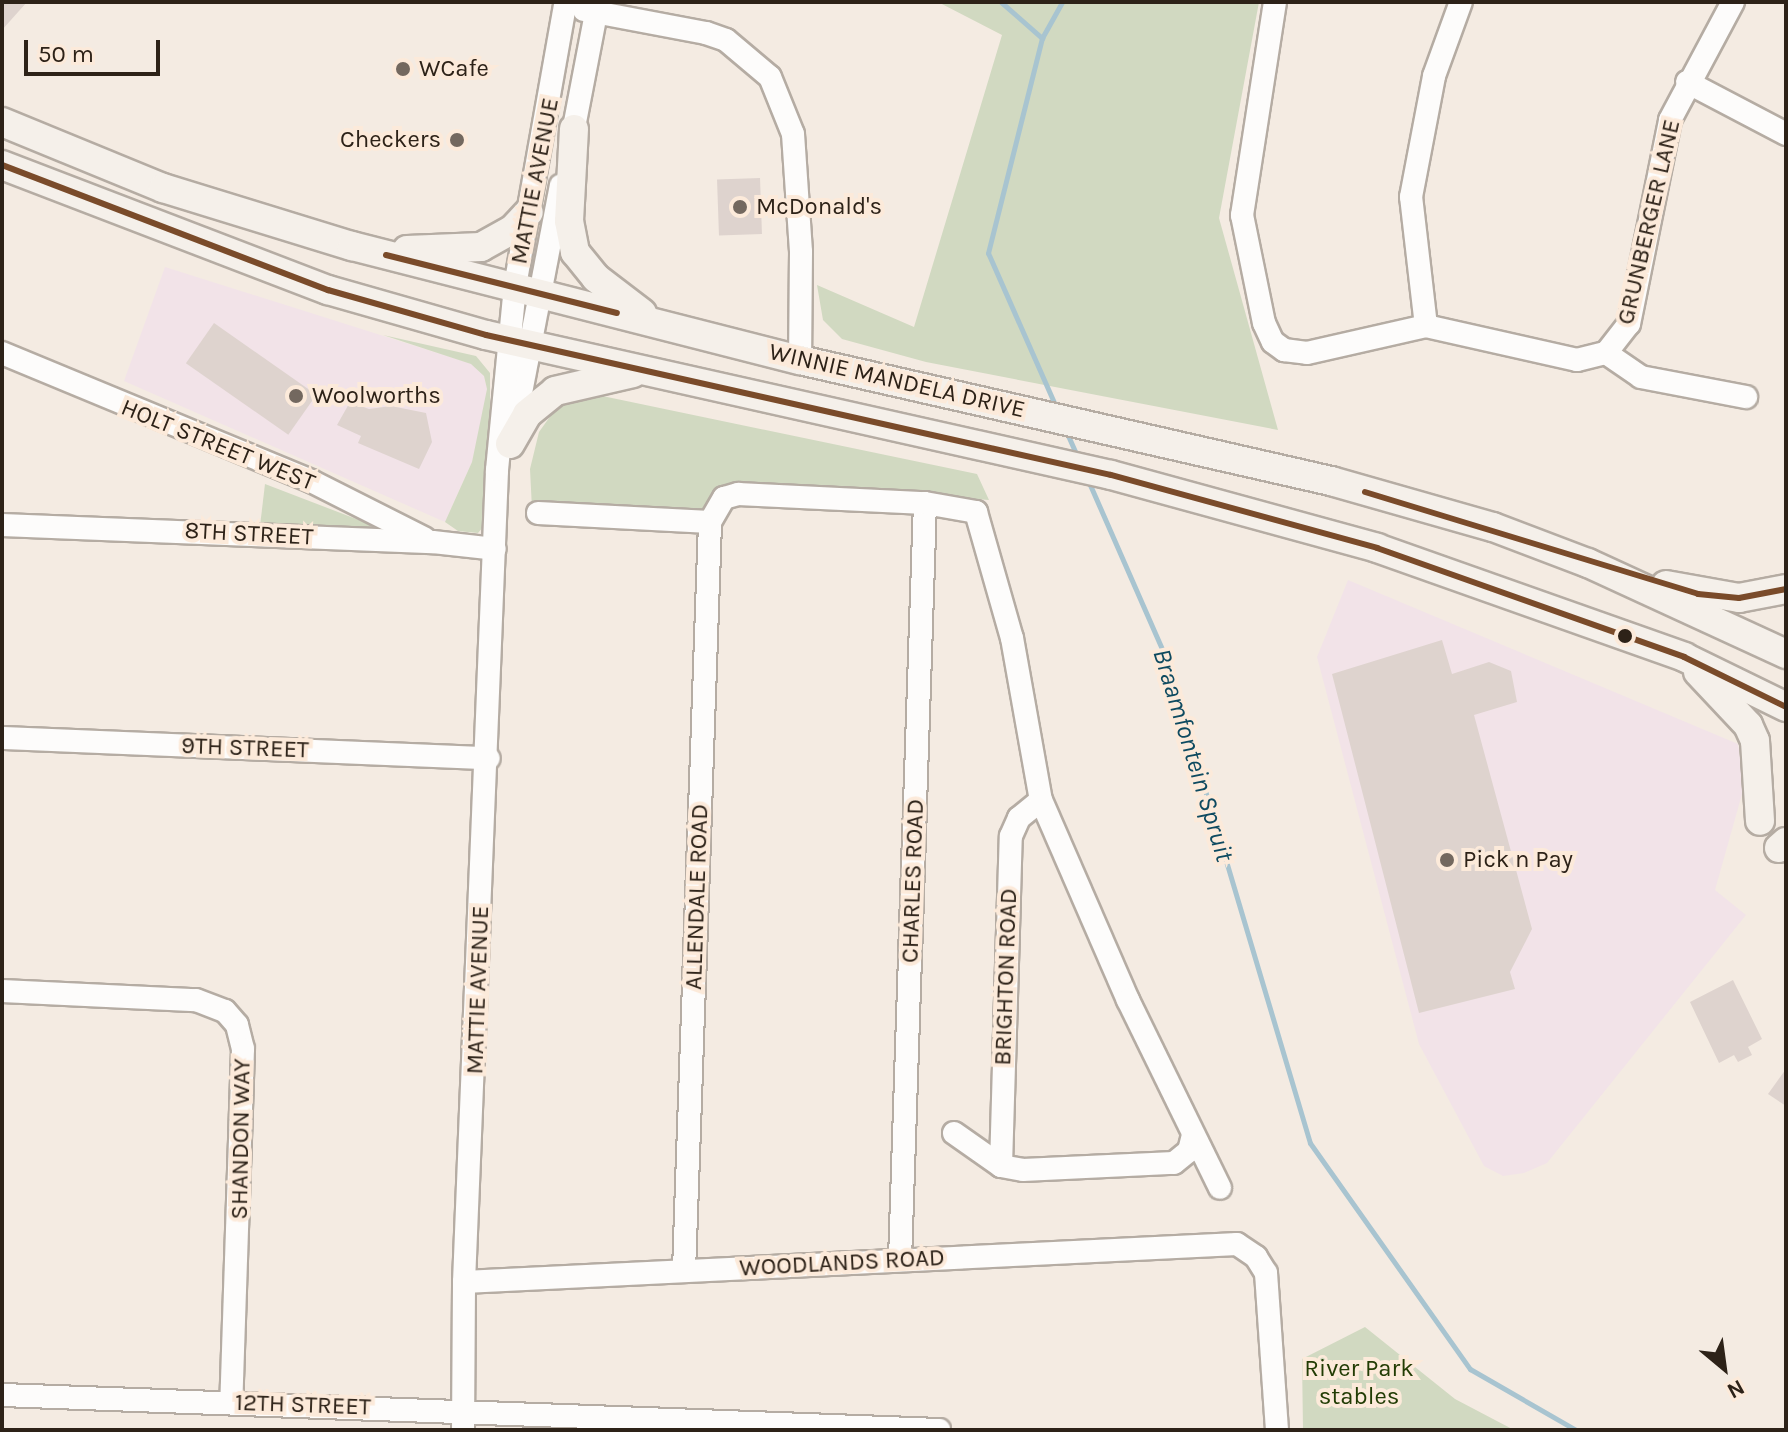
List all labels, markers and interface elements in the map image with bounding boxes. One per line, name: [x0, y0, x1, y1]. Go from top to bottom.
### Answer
scale bar: [28, 24, 164, 74]
text: 50 m: [38, 40, 94, 68]
place label: WCafe: [419, 55, 489, 83]
marker: WCafe: [394, 60, 412, 78]
street label: MATTIE AVENUE: [505, 95, 565, 267]
street label: GRUNBERGER LANE: [1611, 117, 1687, 327]
place label: Checkers: [340, 126, 441, 154]
marker: Checkers: [448, 131, 466, 149]
place label: McDonald's: [756, 193, 882, 221]
marker: McDonald's: [731, 198, 749, 216]
street label: WINNIE MANDELA DRIVE: [766, 338, 1028, 424]
place label: Woolworths: [312, 382, 441, 410]
marker: Woolworths: [287, 387, 305, 405]
street label: HOLT STREET WEST: [117, 393, 319, 497]
street label: 8TH STREET: [184, 516, 314, 552]
unlabelled marker: [1617, 628, 1633, 644]
water label: Braamfontein Spruit: [1146, 645, 1240, 865]
street label: 9TH STREET: [181, 731, 309, 765]
street label: CHARLES ROAD: [896, 799, 930, 963]
street label: ALLENDALE ROAD: [679, 804, 715, 990]
place label: Pick n Pay: [1463, 846, 1573, 874]
marker: Pick n Pay: [1438, 851, 1456, 869]
street label: BRIGHTON ROAD: [989, 888, 1023, 1066]
street label: MATTIE AVENUE: [461, 905, 495, 1075]
street label: SHANDON WAY: [225, 1058, 257, 1220]
street label: WOODLANDS ROAD: [739, 1243, 945, 1283]
north arrow: [1684, 1328, 1764, 1408]
park label: River Park stables: [1304, 1355, 1414, 1411]
text: N: [1722, 1374, 1749, 1404]
street label: 12TH STREET: [235, 1388, 371, 1422]

